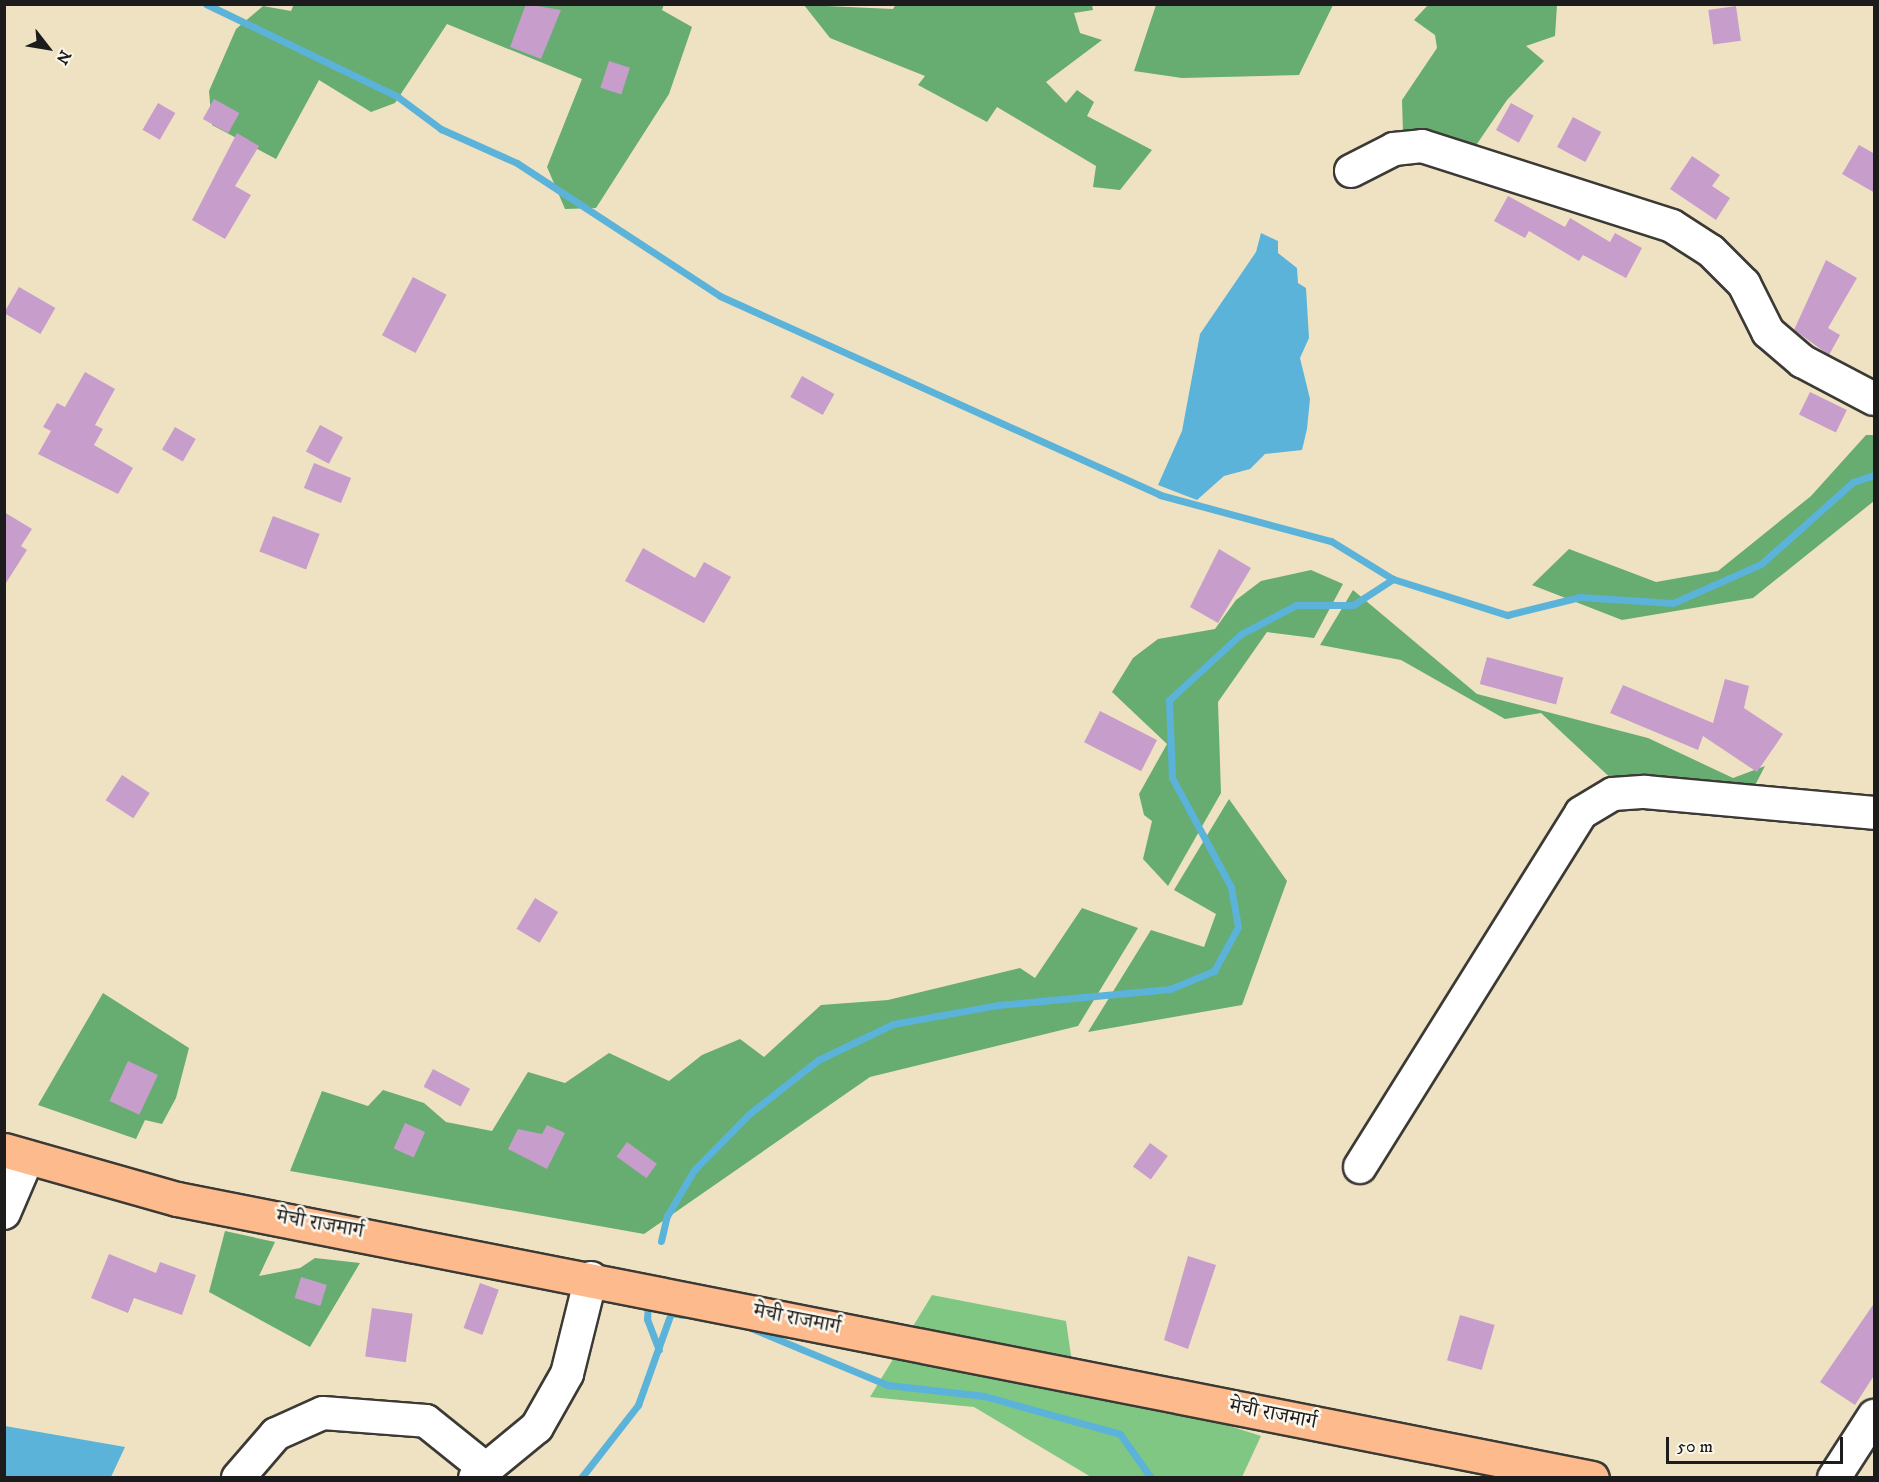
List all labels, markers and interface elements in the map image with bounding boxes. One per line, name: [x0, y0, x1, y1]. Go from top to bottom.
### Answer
north arrow: [18, 18, 78, 78]
text: N: [51, 46, 75, 68]
street label: मेची राजमार्ग: [274, 1204, 366, 1244]
street label: मेची राजमार्ग: [751, 1298, 843, 1340]
street label: मेची राजमार्ग: [1227, 1393, 1319, 1435]
scale bar: [1669, 1425, 1846, 1463]
text: 50 m: [1677, 1436, 1713, 1458]

